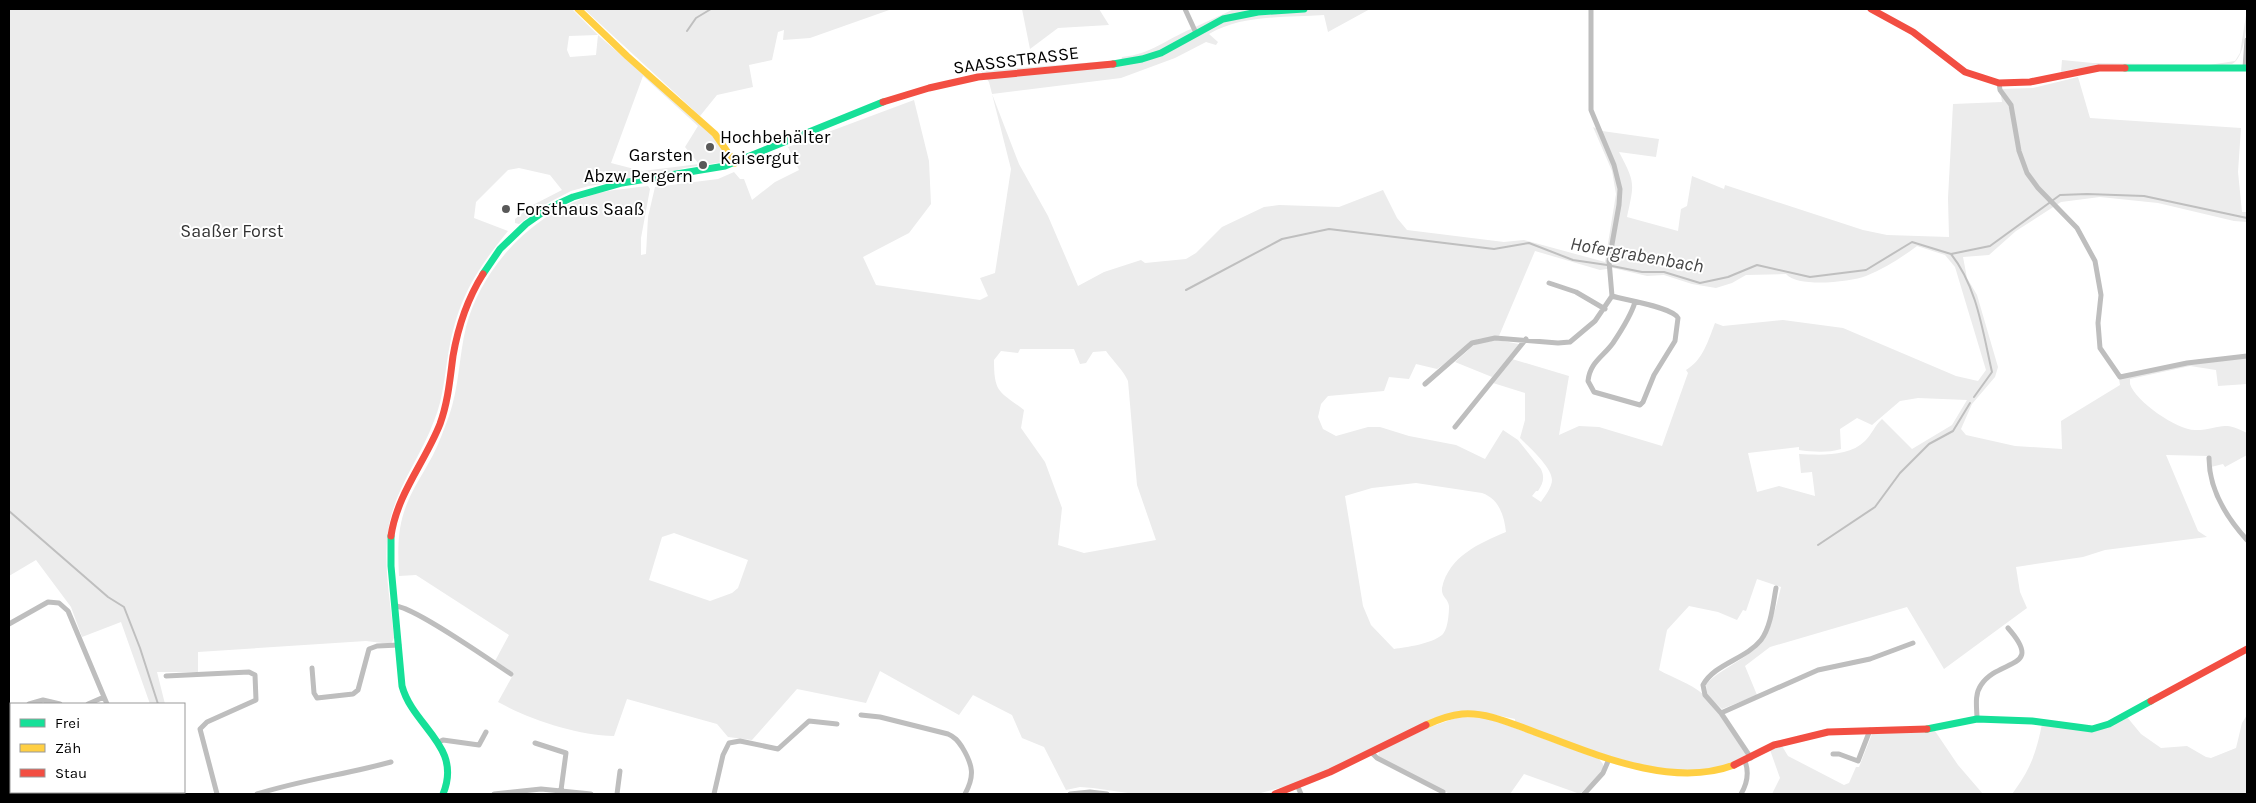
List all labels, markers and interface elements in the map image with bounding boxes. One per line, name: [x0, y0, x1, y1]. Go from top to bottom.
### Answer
street label: SAASSSTRASSE: [952, 41, 1080, 79]
place label: Hochbehälter Kaisergut: [720, 126, 831, 169]
marker: Hochbehälter Kaisergut: [704, 141, 716, 153]
place label: Garsten Abzw Pergern: [584, 144, 693, 187]
marker: Garsten Abzw Pergern: [697, 159, 709, 171]
place label: Forsthaus Saaß: [516, 198, 645, 220]
marker: Forsthaus Saaß: [500, 203, 512, 215]
park label: Saaßer Forst: [180, 220, 284, 242]
water label: Hofergrabenbach: [1568, 232, 1705, 278]
legend: [10, 703, 185, 793]
text: Frei: [55, 714, 80, 732]
text: Zäh: [55, 739, 81, 757]
text: Stau: [55, 764, 87, 782]

